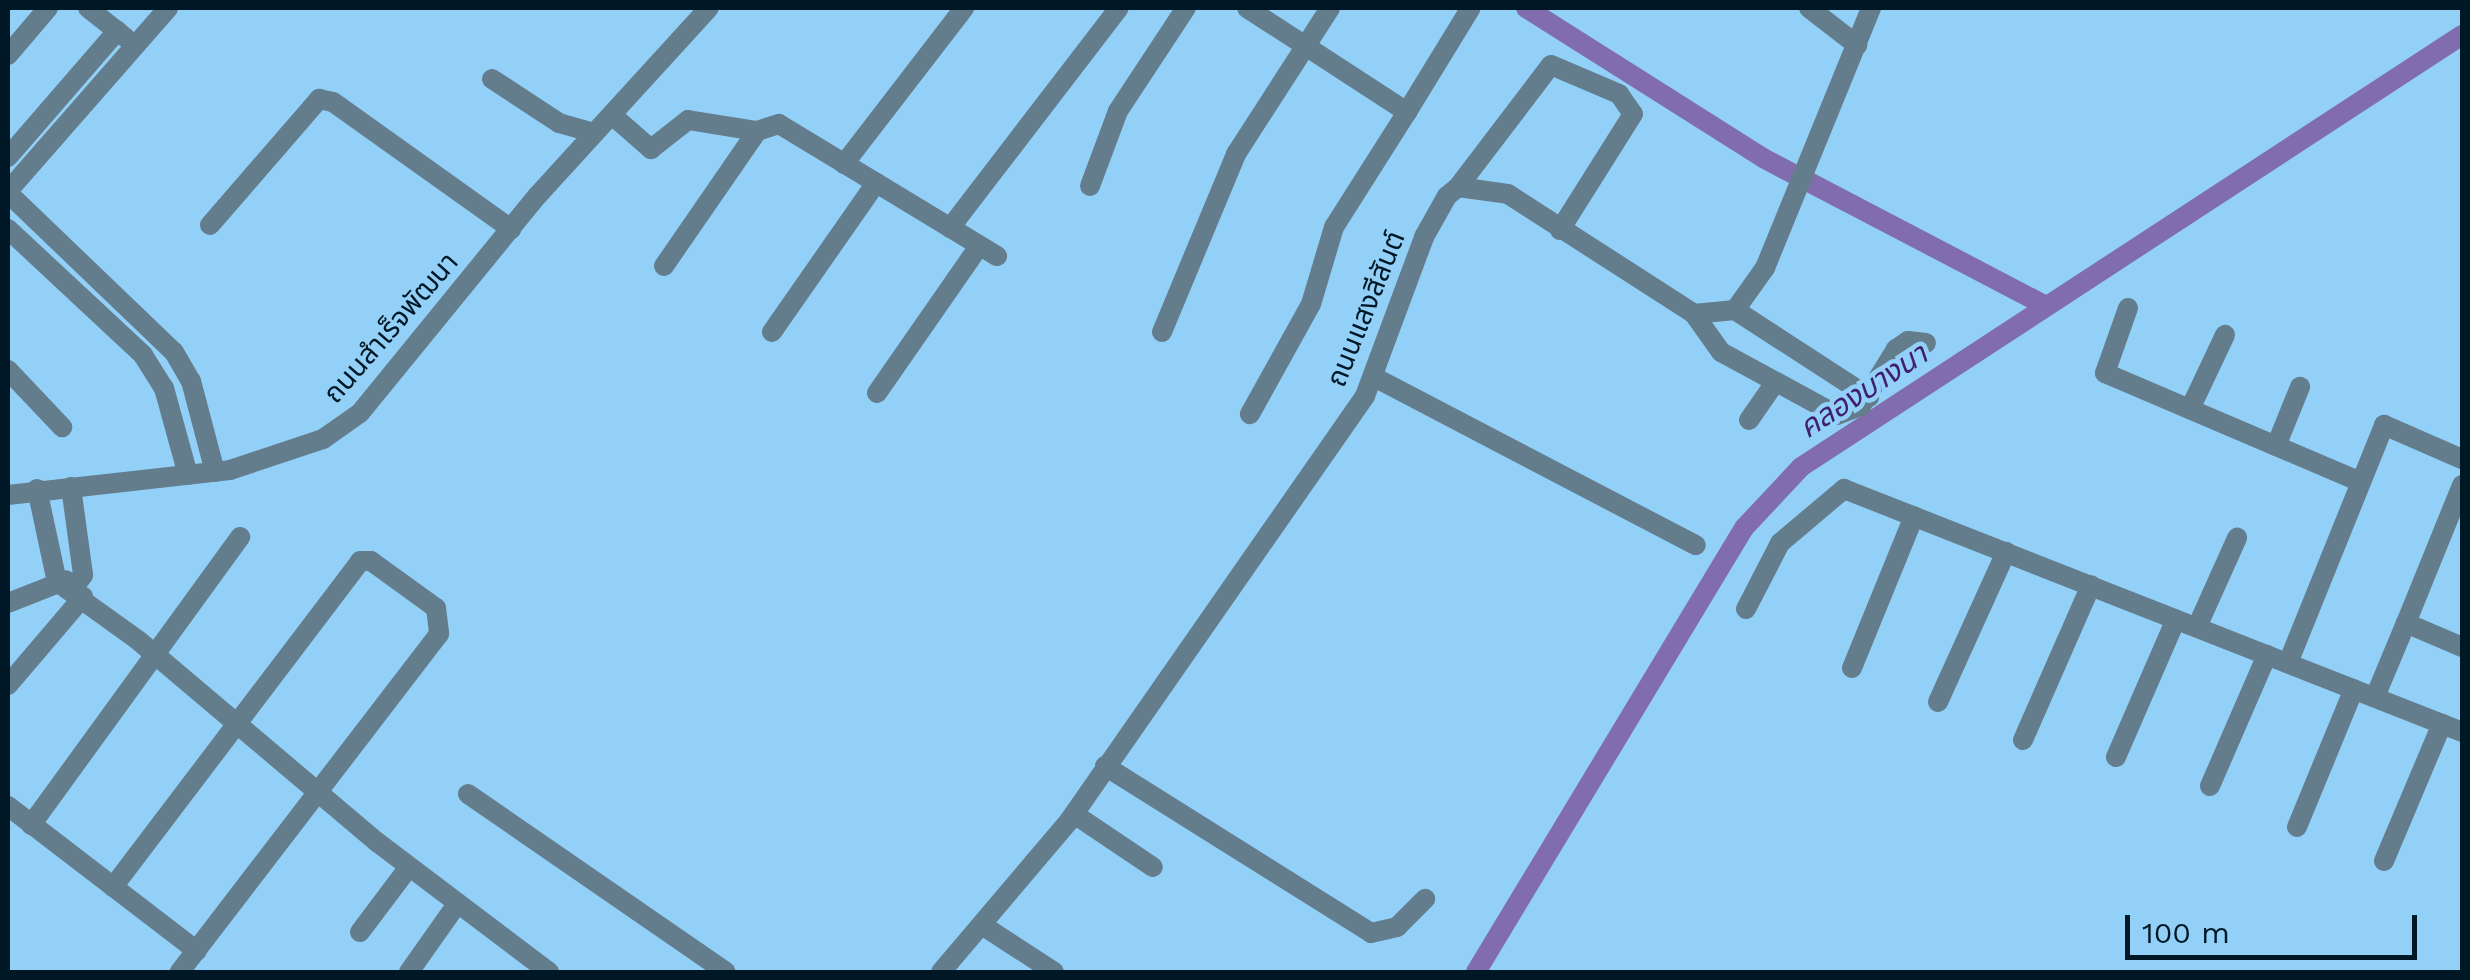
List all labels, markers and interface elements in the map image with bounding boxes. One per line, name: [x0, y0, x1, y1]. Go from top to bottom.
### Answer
street label: ถนนแสงสีสันต์: [1320, 226, 1412, 392]
street label: ถนนสำเร็จพัฒนา: [317, 246, 465, 410]
water label: คลองบางนา: [1792, 336, 1934, 446]
scale bar: [2130, 895, 2422, 957]
text: 100 m: [2142, 915, 2230, 950]

